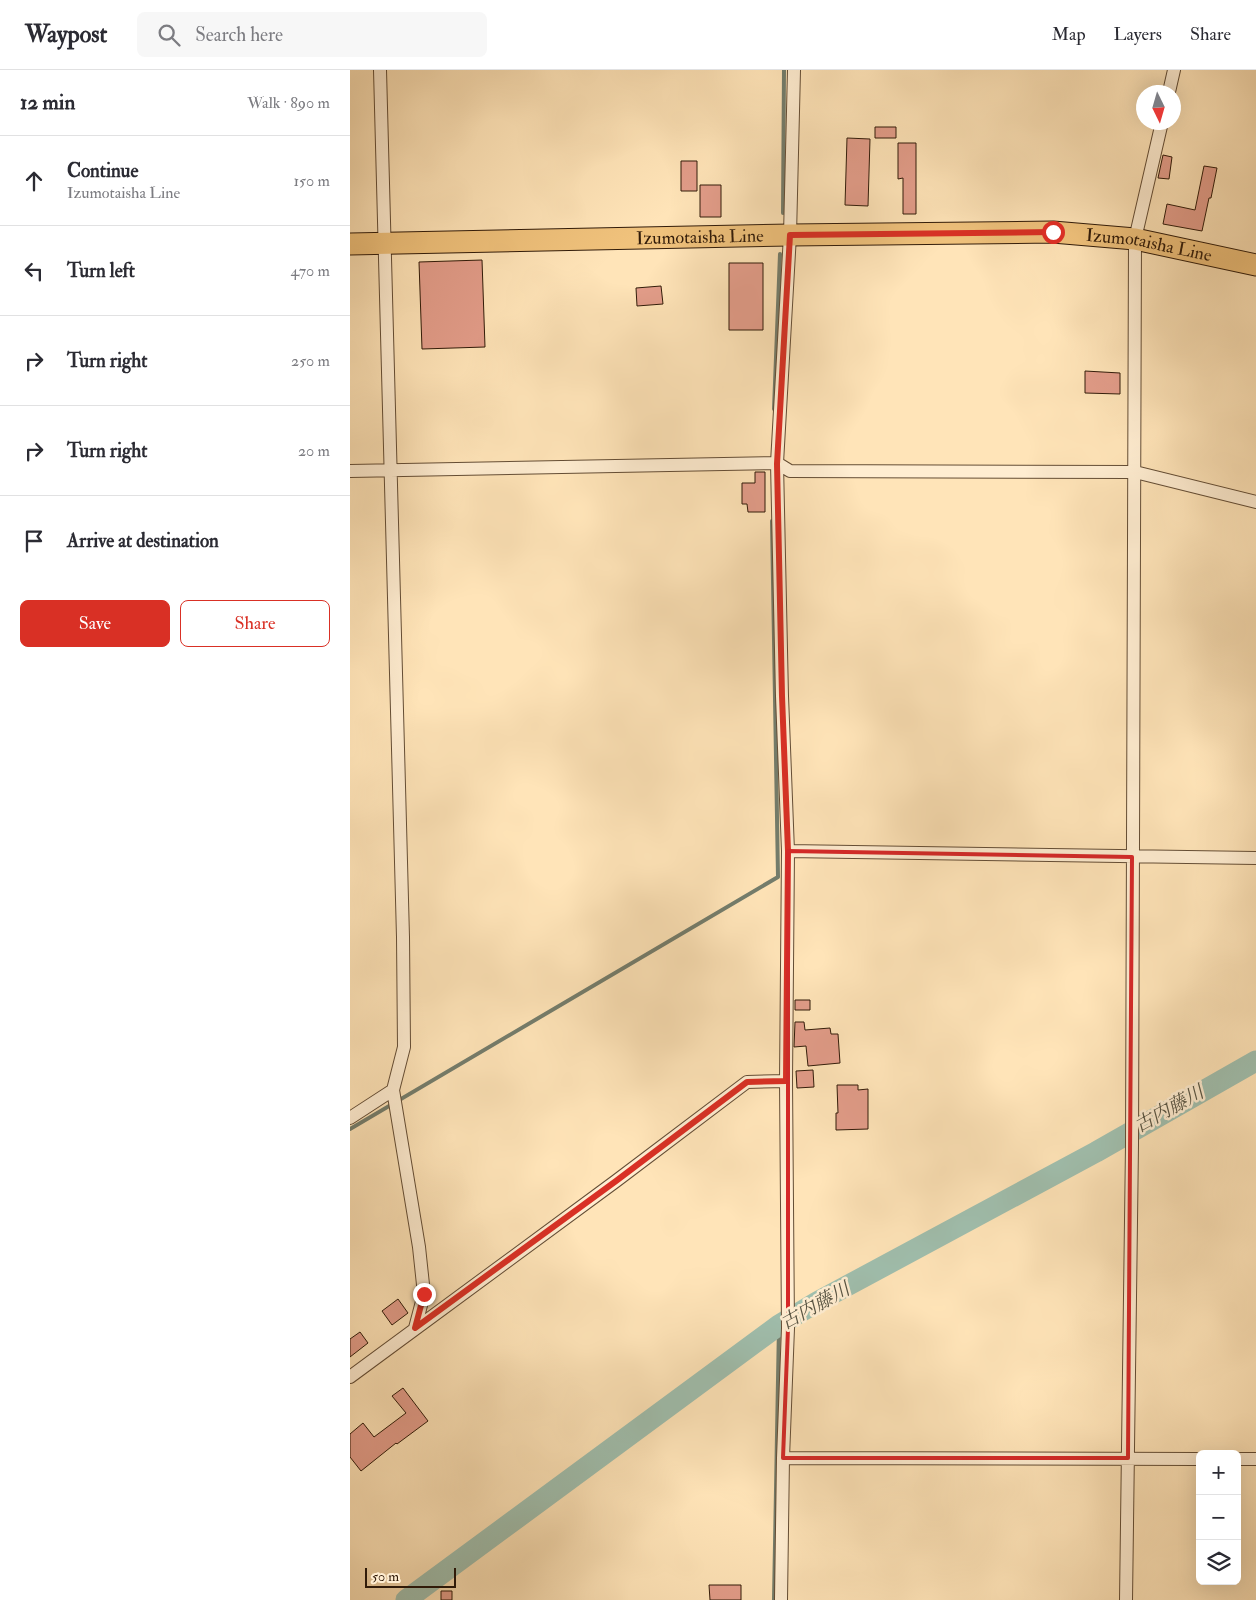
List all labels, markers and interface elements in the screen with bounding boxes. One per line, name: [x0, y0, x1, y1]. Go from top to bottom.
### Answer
search box: [137, 12, 487, 57]
text: Waypost: [25, 19, 107, 50]
icon: search: [155, 21, 183, 49]
text: Search here: [195, 23, 283, 47]
text: Map: [1052, 23, 1086, 46]
text: Layers: [1114, 23, 1162, 46]
text: Share: [1190, 23, 1231, 46]
north arrow: [1136, 85, 1181, 130]
text: 12 min: [20, 89, 75, 116]
text: Walk · 890 m: [247, 93, 330, 113]
text: Continue: [67, 159, 138, 183]
icon: ahead: [20, 167, 48, 195]
text: 150 m: [293, 171, 330, 191]
text: Izumotaisha Line: [67, 183, 180, 203]
route start: [1042, 221, 1065, 244]
street label: Izumotaisha Line: [1085, 223, 1214, 267]
street label: Izumotaisha Line: [636, 224, 764, 250]
icon: left: [20, 257, 48, 285]
text: Turn left: [67, 259, 135, 283]
text: 470 m: [290, 261, 330, 281]
icon: right: [20, 347, 48, 375]
text: Turn right: [67, 349, 147, 373]
text: 250 m: [291, 351, 330, 371]
icon: right: [20, 437, 48, 465]
text: Turn right: [67, 439, 147, 463]
text: 20 m: [298, 441, 330, 461]
icon: arrive: [20, 527, 48, 555]
text: Arrive at destination: [67, 529, 219, 553]
button: Save: [20, 600, 170, 647]
button: Share: [180, 600, 330, 647]
water label: 古内藤川: [1130, 1079, 1210, 1138]
water label: 古内藤川: [776, 1276, 856, 1335]
route end: [413, 1283, 436, 1306]
map controls: [1196, 1450, 1241, 1585]
button: +: [1196, 1450, 1241, 1495]
button: −: [1196, 1495, 1241, 1540]
button: layers: [1196, 1540, 1241, 1585]
scale bar: [365, 1565, 456, 1588]
text: 50 m: [372, 1568, 399, 1585]

